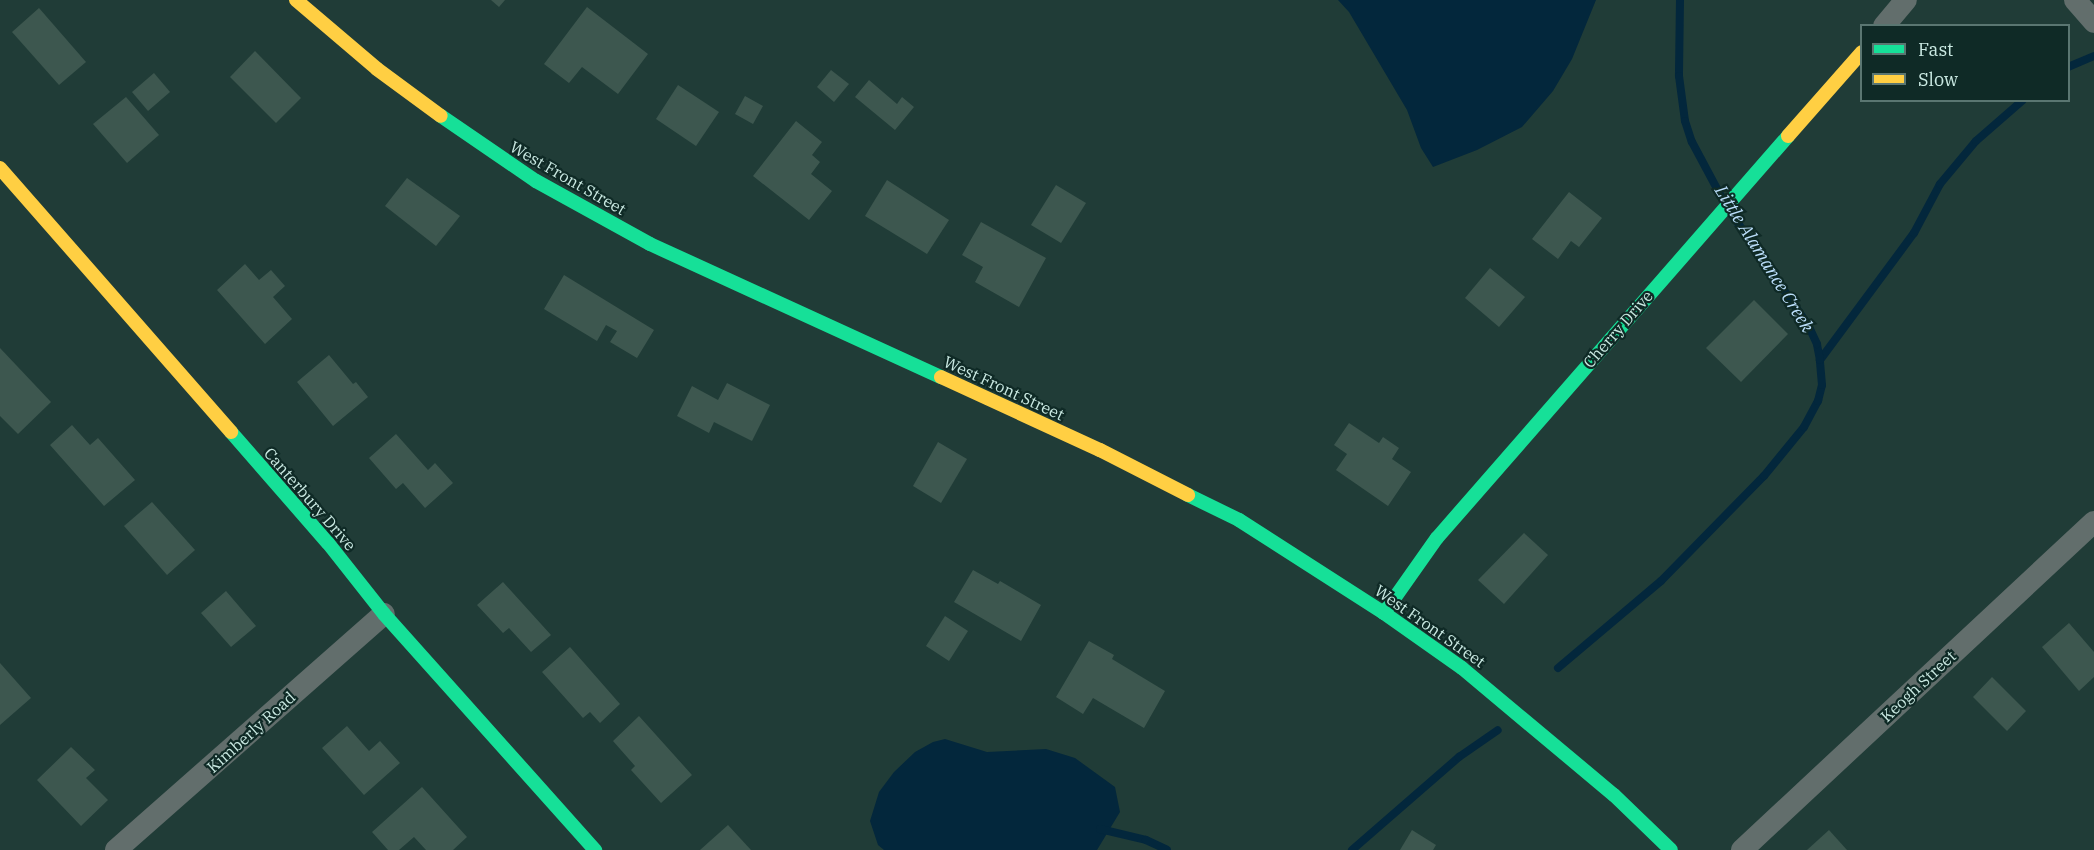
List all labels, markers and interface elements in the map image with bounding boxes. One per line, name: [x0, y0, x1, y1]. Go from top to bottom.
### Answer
legend: [1860, 24, 2070, 102]
text: Fast: [1918, 38, 1953, 61]
text: Slow: [1918, 68, 1958, 91]
street label: West Front Street: [507, 137, 629, 219]
water label: Little Alamance Creek: [1710, 182, 1818, 336]
street label: Cherry Drive: [1579, 286, 1657, 372]
street label: West Front Street: [941, 352, 1067, 424]
street label: Canterbury Drive: [260, 444, 360, 554]
street label: West Front Street: [1371, 581, 1489, 671]
street label: Keogh Street: [1876, 646, 1960, 726]
street label: Kimberly Road: [203, 687, 299, 777]

